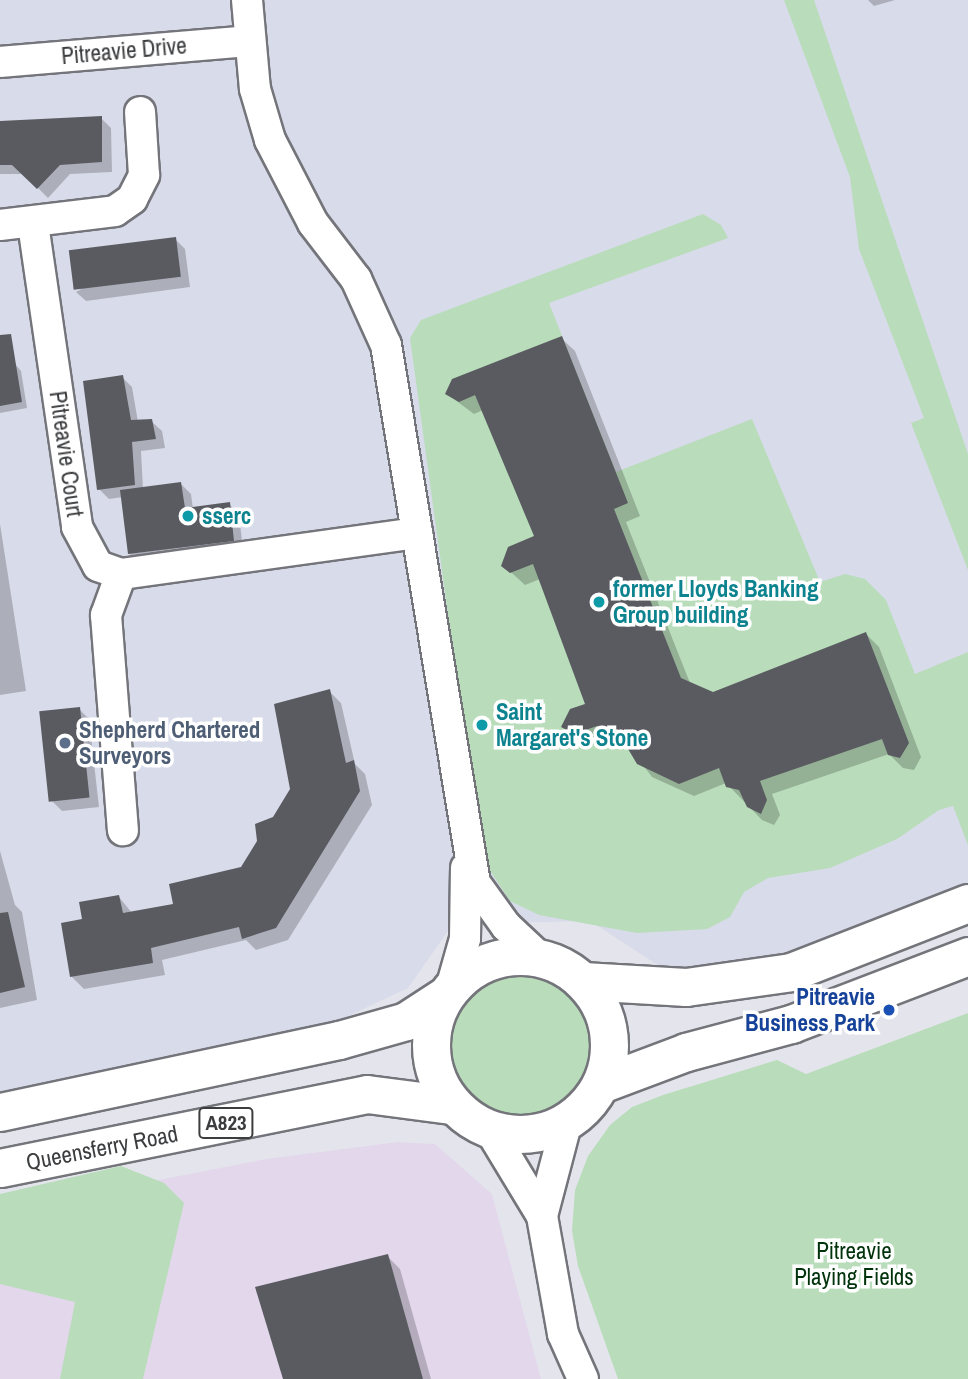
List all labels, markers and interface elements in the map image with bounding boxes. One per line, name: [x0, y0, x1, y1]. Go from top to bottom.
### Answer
street label: Pitreavie Drive: [60, 32, 188, 70]
street label: Pitreavie Court: [44, 389, 88, 519]
place label: sserc: [202, 502, 251, 530]
marker: sserc: [180, 508, 196, 524]
place label: former Lloyds Banking Group building: [613, 575, 818, 629]
marker: former Lloyds Banking Group building: [591, 594, 607, 610]
place label: Saint Margaret's Stone: [496, 698, 648, 752]
place label: Shepherd Chartered Surveyors: [79, 716, 260, 770]
marker: Saint Margaret's Stone: [474, 717, 490, 733]
marker: Shepherd Chartered Surveyors: [57, 735, 73, 751]
place label: Pitreavie Business Park: [745, 983, 875, 1037]
marker: Pitreavie Business Park: [881, 1002, 897, 1018]
road number: A823: [198, 1106, 254, 1140]
street label: Queensferry Road: [24, 1120, 180, 1176]
park label: Pitreavie Playing Fields: [794, 1237, 914, 1291]

